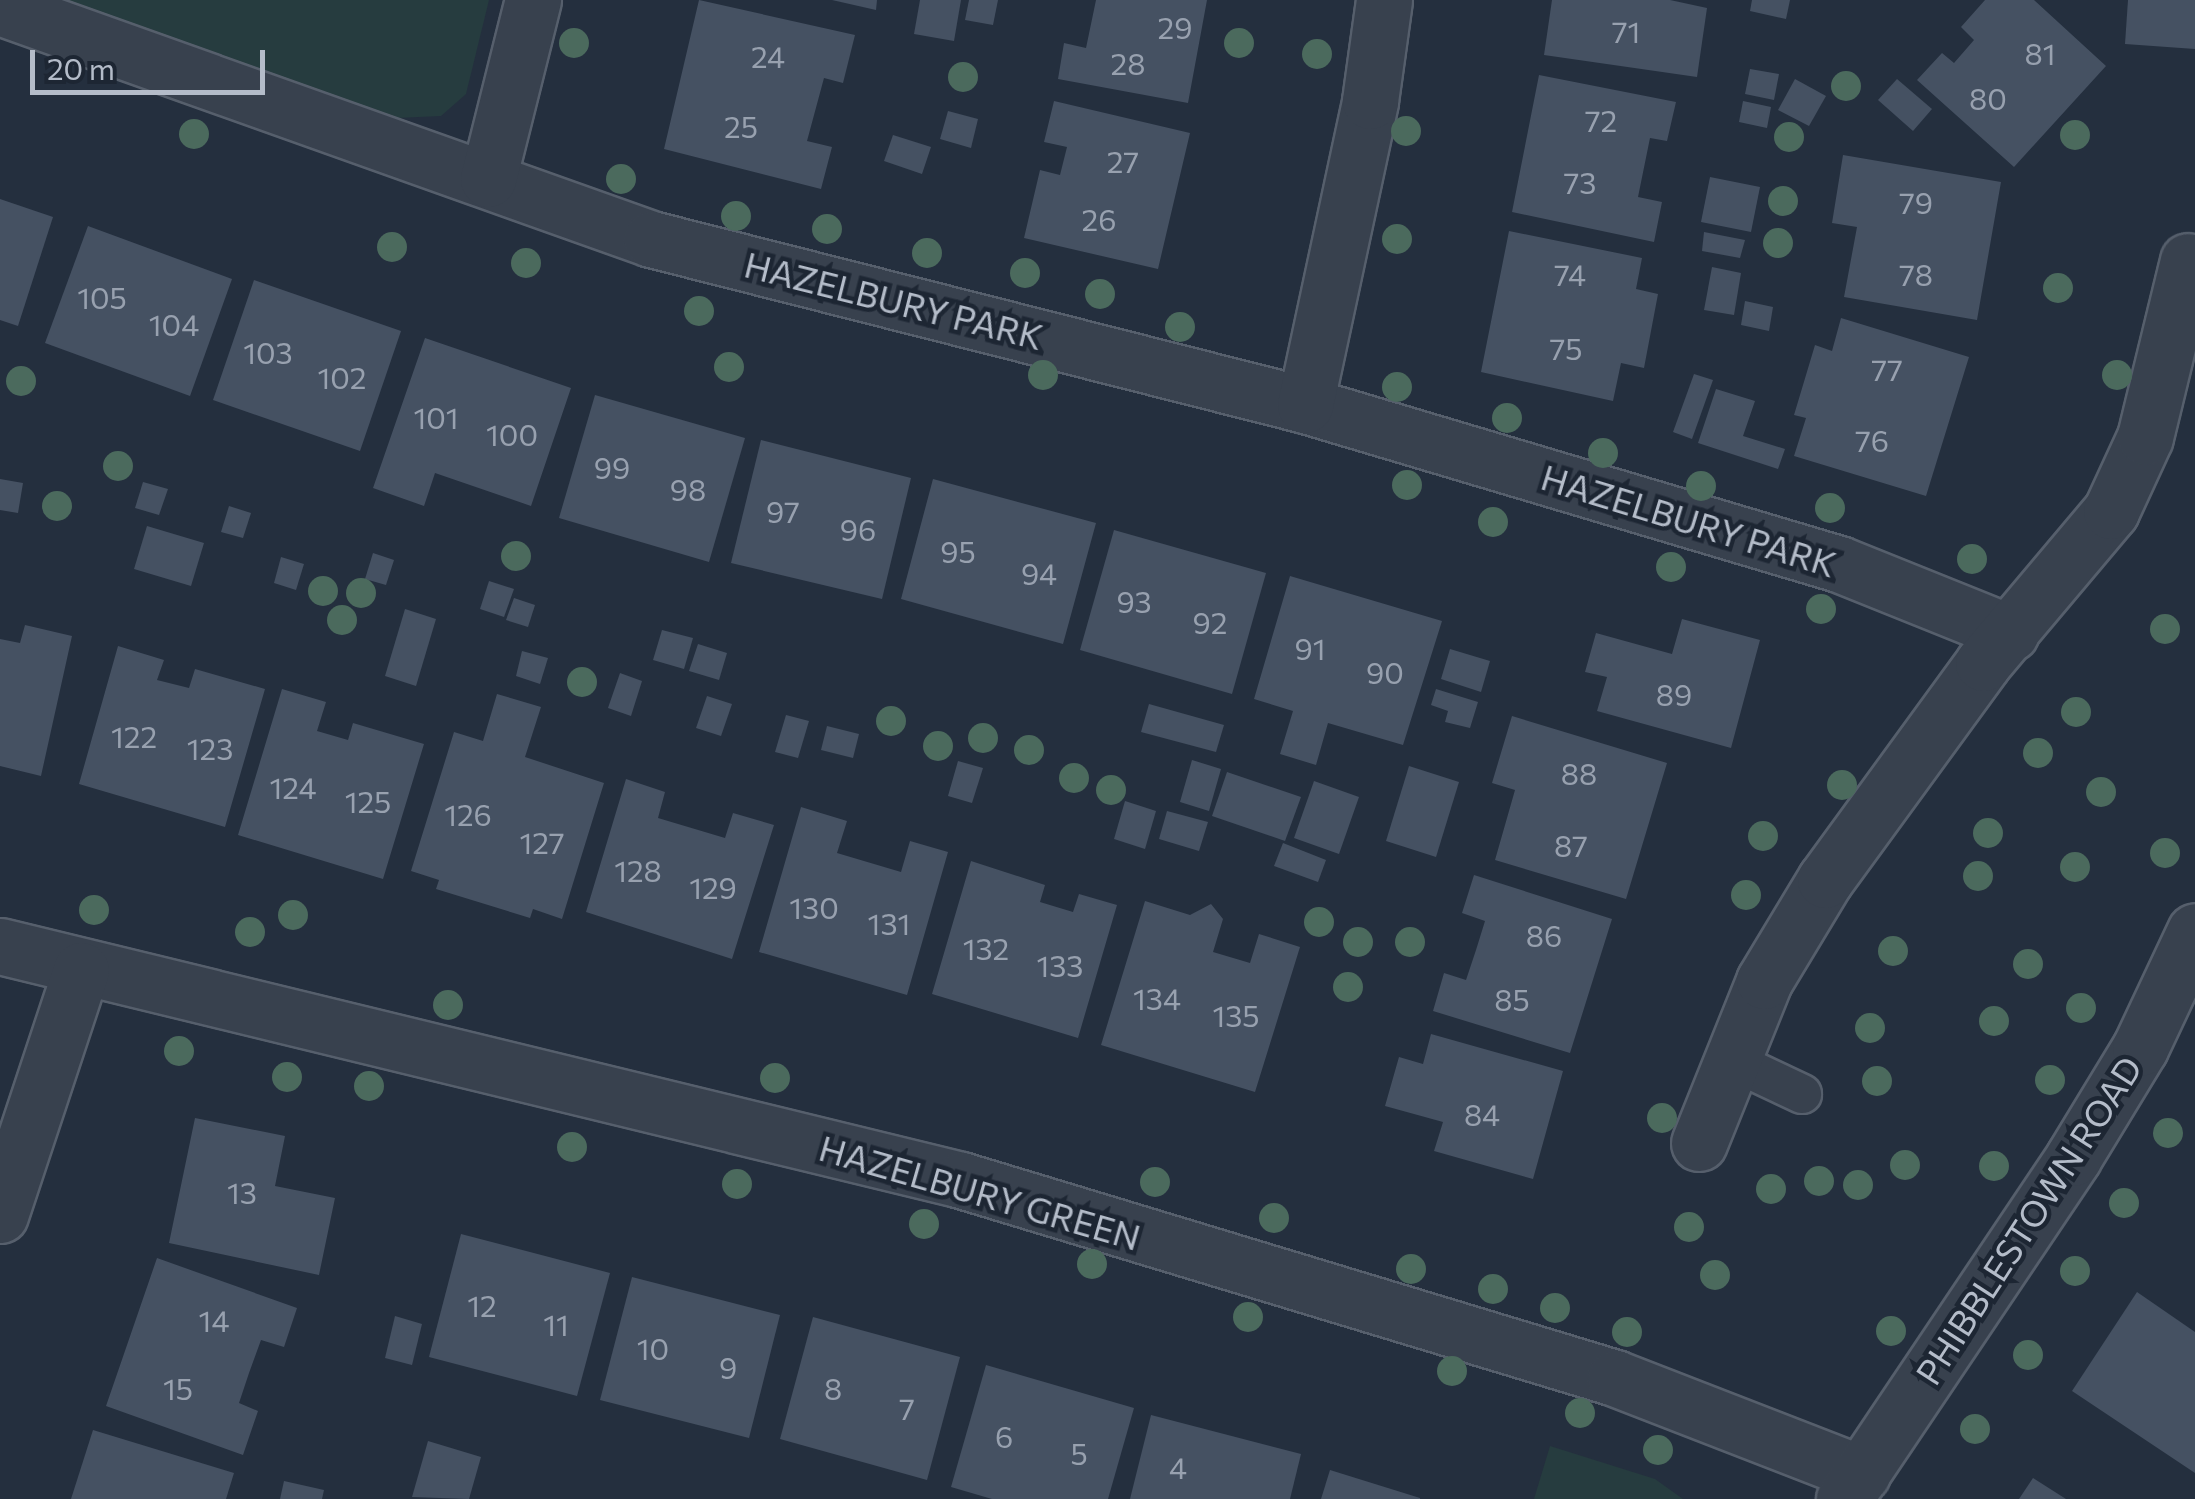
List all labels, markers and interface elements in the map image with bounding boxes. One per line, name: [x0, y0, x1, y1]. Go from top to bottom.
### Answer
house number: 29: [1158, 9, 1192, 45]
house number: 71: [1612, 13, 1640, 49]
scale bar: [35, 30, 270, 92]
house number: 81: [2024, 35, 2056, 71]
house number: 24: [751, 38, 785, 74]
house number: 28: [1111, 45, 1145, 81]
text: 20 m: [47, 49, 115, 86]
house number: 80: [1969, 80, 2007, 116]
house number: 72: [1585, 102, 1617, 138]
house number: 25: [724, 108, 758, 144]
house number: 27: [1107, 143, 1139, 179]
house number: 73: [1564, 164, 1596, 200]
house number: 79: [1899, 184, 1933, 220]
house number: 26: [1082, 201, 1116, 237]
street label: HAZELBURY PARK: [740, 243, 1048, 357]
house number: 74: [1554, 256, 1586, 292]
house number: 78: [1899, 256, 1933, 292]
house number: 105: [77, 279, 127, 315]
house number: 104: [149, 306, 199, 342]
house number: 75: [1550, 330, 1582, 366]
house number: 103: [243, 334, 293, 370]
house number: 77: [1871, 351, 1903, 387]
house number: 102: [318, 359, 366, 395]
house number: 101: [413, 399, 459, 435]
house number: 100: [486, 416, 538, 452]
house number: 76: [1855, 422, 1889, 458]
house number: 99: [594, 449, 630, 485]
street label: HAZELBURY PARK: [1536, 455, 1842, 585]
house number: 98: [670, 471, 706, 507]
house number: 97: [766, 493, 800, 529]
house number: 96: [840, 511, 876, 547]
house number: 95: [940, 533, 976, 569]
house number: 94: [1021, 555, 1057, 591]
house number: 93: [1116, 583, 1152, 619]
house number: 92: [1193, 604, 1227, 640]
house number: 91: [1294, 630, 1326, 666]
house number: 90: [1366, 654, 1404, 690]
house number: 89: [1656, 676, 1692, 712]
house number: 122: [111, 718, 157, 754]
house number: 123: [187, 730, 233, 766]
house number: 88: [1561, 755, 1597, 791]
house number: 124: [270, 769, 316, 805]
house number: 125: [345, 783, 391, 819]
house number: 126: [444, 796, 492, 832]
house number: 127: [519, 824, 565, 860]
house number: 87: [1554, 827, 1588, 863]
house number: 128: [614, 852, 662, 888]
house number: 129: [689, 869, 737, 905]
house number: 130: [789, 889, 839, 925]
house number: 131: [868, 905, 910, 941]
house number: 86: [1526, 917, 1562, 953]
house number: 132: [963, 930, 1009, 966]
house number: 133: [1037, 947, 1083, 983]
house number: 134: [1133, 980, 1181, 1016]
house number: 85: [1494, 981, 1530, 1017]
house number: 135: [1212, 997, 1260, 1033]
street label: PHIBBLESTOWN ROAD: [1906, 1048, 2150, 1392]
house number: 84: [1464, 1096, 1500, 1132]
street label: HAZELBURY GREEN: [815, 1126, 1145, 1258]
house number: 13: [227, 1174, 257, 1210]
house number: 12: [467, 1287, 497, 1323]
house number: 14: [199, 1302, 229, 1338]
house number: 11: [543, 1306, 569, 1342]
house number: 10: [637, 1330, 669, 1366]
house number: 9: [719, 1349, 737, 1385]
house number: 15: [163, 1370, 193, 1406]
house number: 8: [824, 1370, 842, 1406]
house number: 7: [899, 1390, 915, 1426]
house number: 6: [995, 1418, 1013, 1454]
house number: 5: [1070, 1435, 1088, 1471]
house number: 4: [1169, 1449, 1187, 1485]

